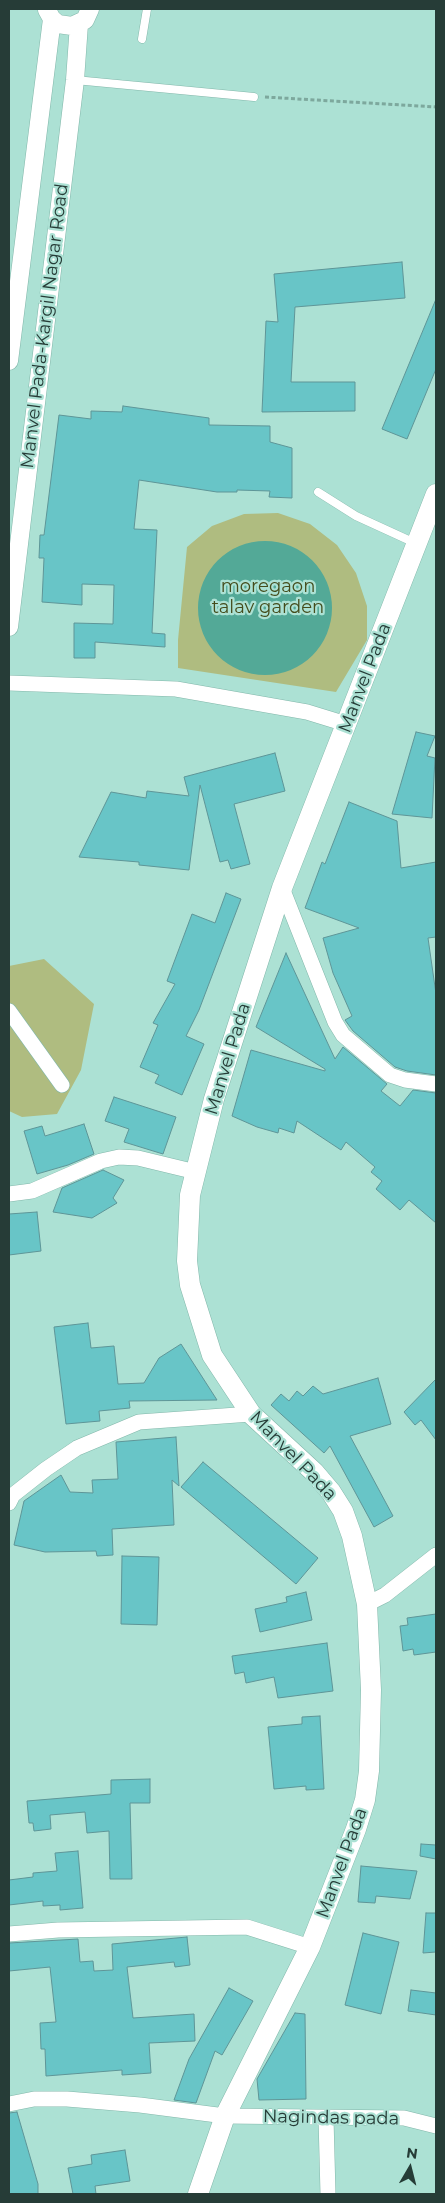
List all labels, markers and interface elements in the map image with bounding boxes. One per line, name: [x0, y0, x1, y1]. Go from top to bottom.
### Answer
street label: Manvel Pada-Kargil Nagar Road: [17, 182, 73, 470]
park label: moregaon talav garden: [212, 576, 324, 618]
street label: Manvel Pada: [334, 620, 396, 736]
street label: Manvel Pada: [201, 1000, 255, 1118]
street label: Manvel Pada: [245, 1407, 341, 1505]
street label: Manvel Pada: [312, 1805, 372, 1921]
street label: Nagindas pada: [263, 2106, 399, 2130]
north arrow: [385, 2143, 435, 2193]
text: N: [405, 2143, 419, 2163]

